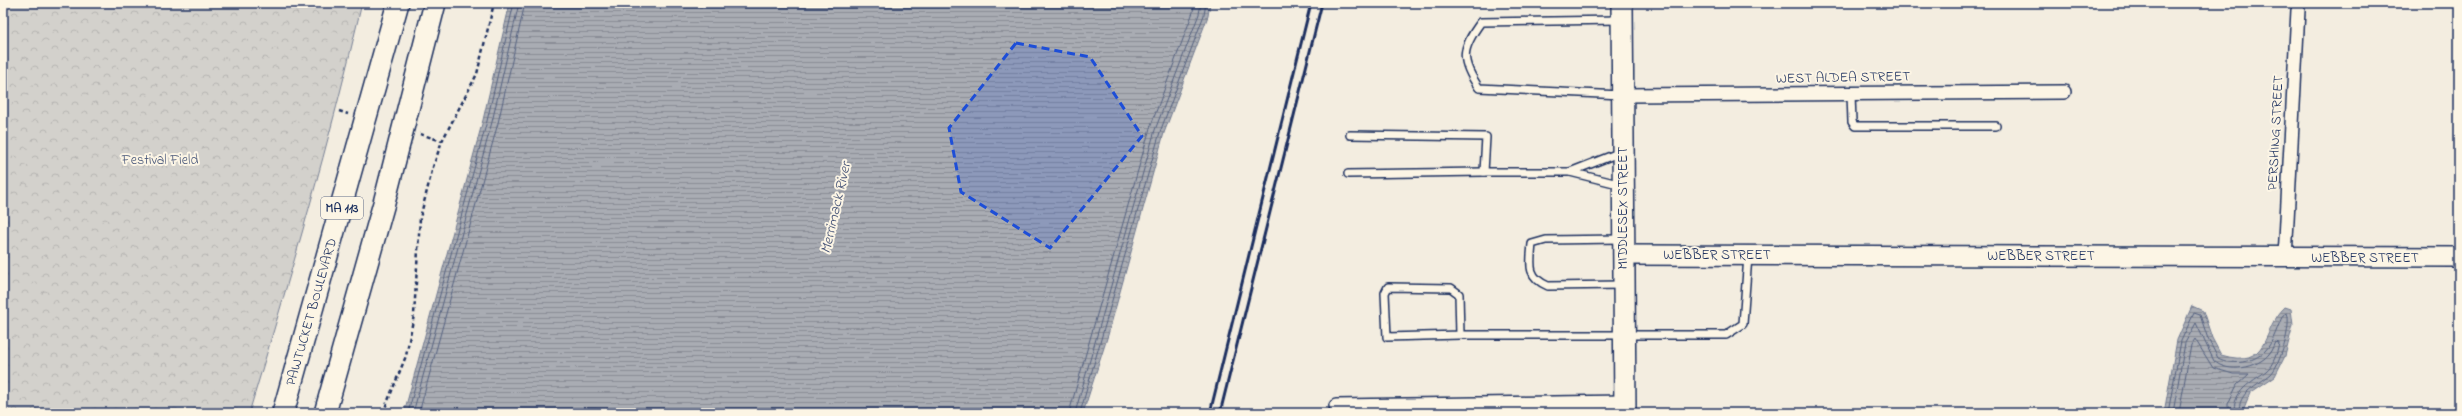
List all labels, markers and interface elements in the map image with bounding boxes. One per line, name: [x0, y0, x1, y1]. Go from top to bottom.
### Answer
street label: WEST ALDEA STREET: [1776, 66, 1910, 90]
street label: PERSHING STREET: [2262, 75, 2290, 191]
street label: MIDDLESEX STREET: [1613, 147, 1634, 269]
park label: Festival Field: [121, 150, 198, 171]
water label: Merrimack River: [815, 158, 858, 256]
road number: MA 113: [321, 197, 363, 219]
street label: PAWTUCKET BOULEVARD: [281, 236, 343, 388]
street label: WEBBER STREET: [1663, 245, 1771, 266]
street label: WEBBER STREET: [1987, 246, 2095, 267]
street label: WEBBER STREET: [2311, 248, 2419, 269]

